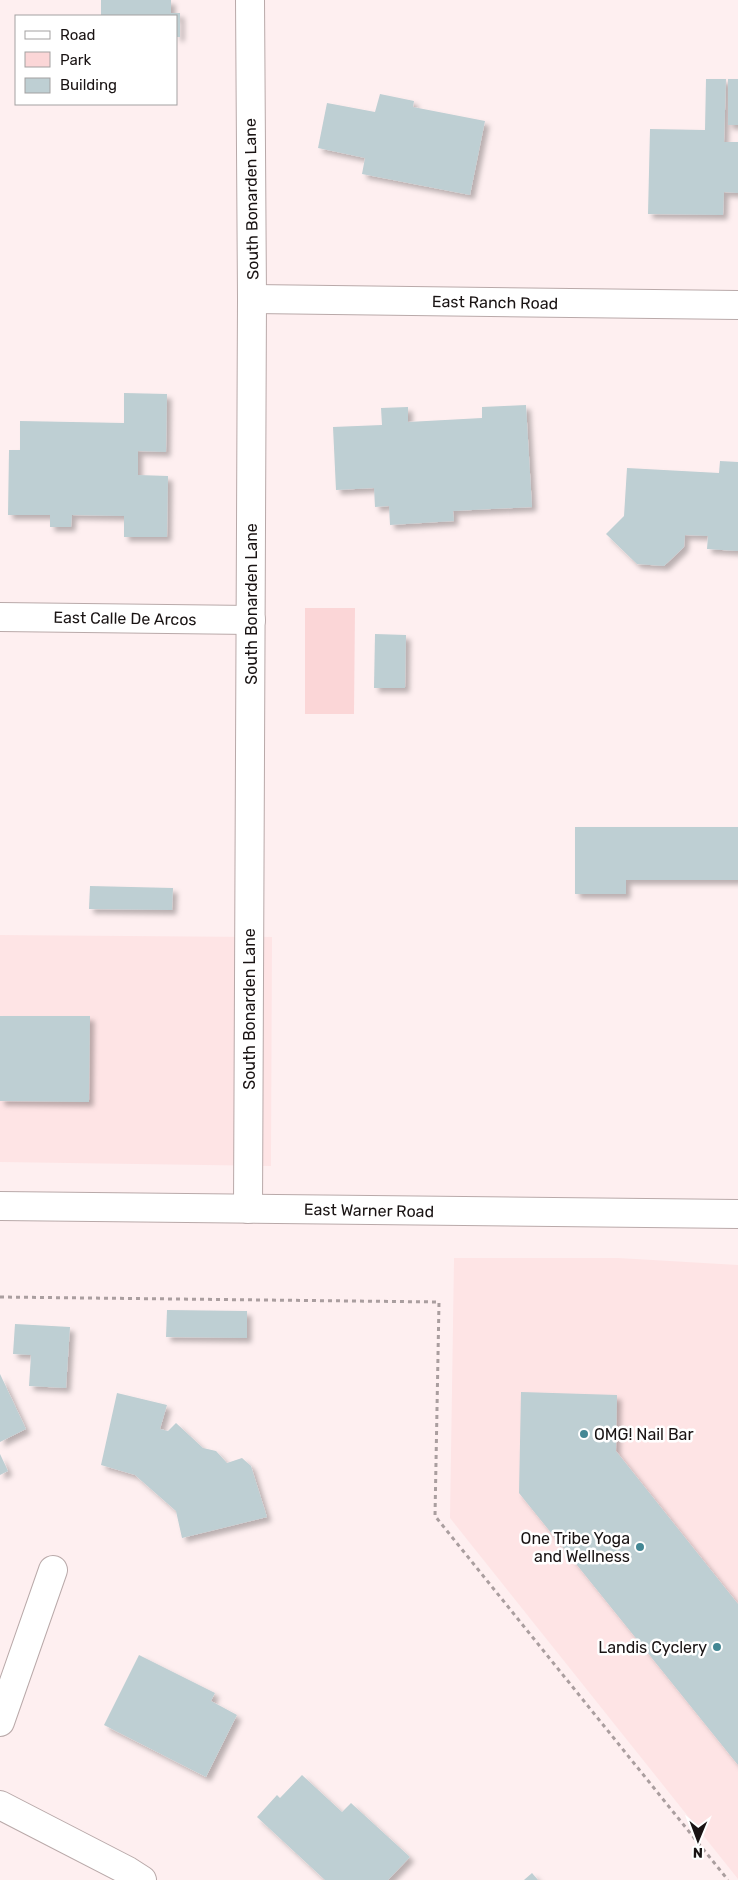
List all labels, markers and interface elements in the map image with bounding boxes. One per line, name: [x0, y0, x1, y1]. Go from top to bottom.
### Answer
legend: [15, 15, 178, 105]
text: Road: [60, 26, 96, 44]
text: Park: [60, 51, 91, 69]
text: Building: [60, 76, 117, 94]
street label: South Bonarden Lane: [241, 118, 262, 280]
street label: East Ranch Road: [432, 292, 558, 313]
street label: South Bonarden Lane: [242, 523, 261, 685]
street label: East Calle De Arcos: [53, 608, 197, 629]
street label: South Bonarden Lane: [240, 928, 259, 1090]
street label: East Warner Road: [304, 1200, 434, 1221]
place label: OMG! Nail Bar: [594, 1425, 694, 1444]
marker: OMG! Nail Bar: [578, 1428, 590, 1440]
place label: One Tribe Yoga and Wellness: [521, 1529, 630, 1566]
marker: One Tribe Yoga and Wellness: [634, 1541, 646, 1553]
place label: Landis Cyclery: [598, 1638, 707, 1657]
marker: Landis Cyclery: [711, 1641, 723, 1653]
north arrow: [673, 1815, 723, 1865]
text: N: [693, 1844, 703, 1861]

